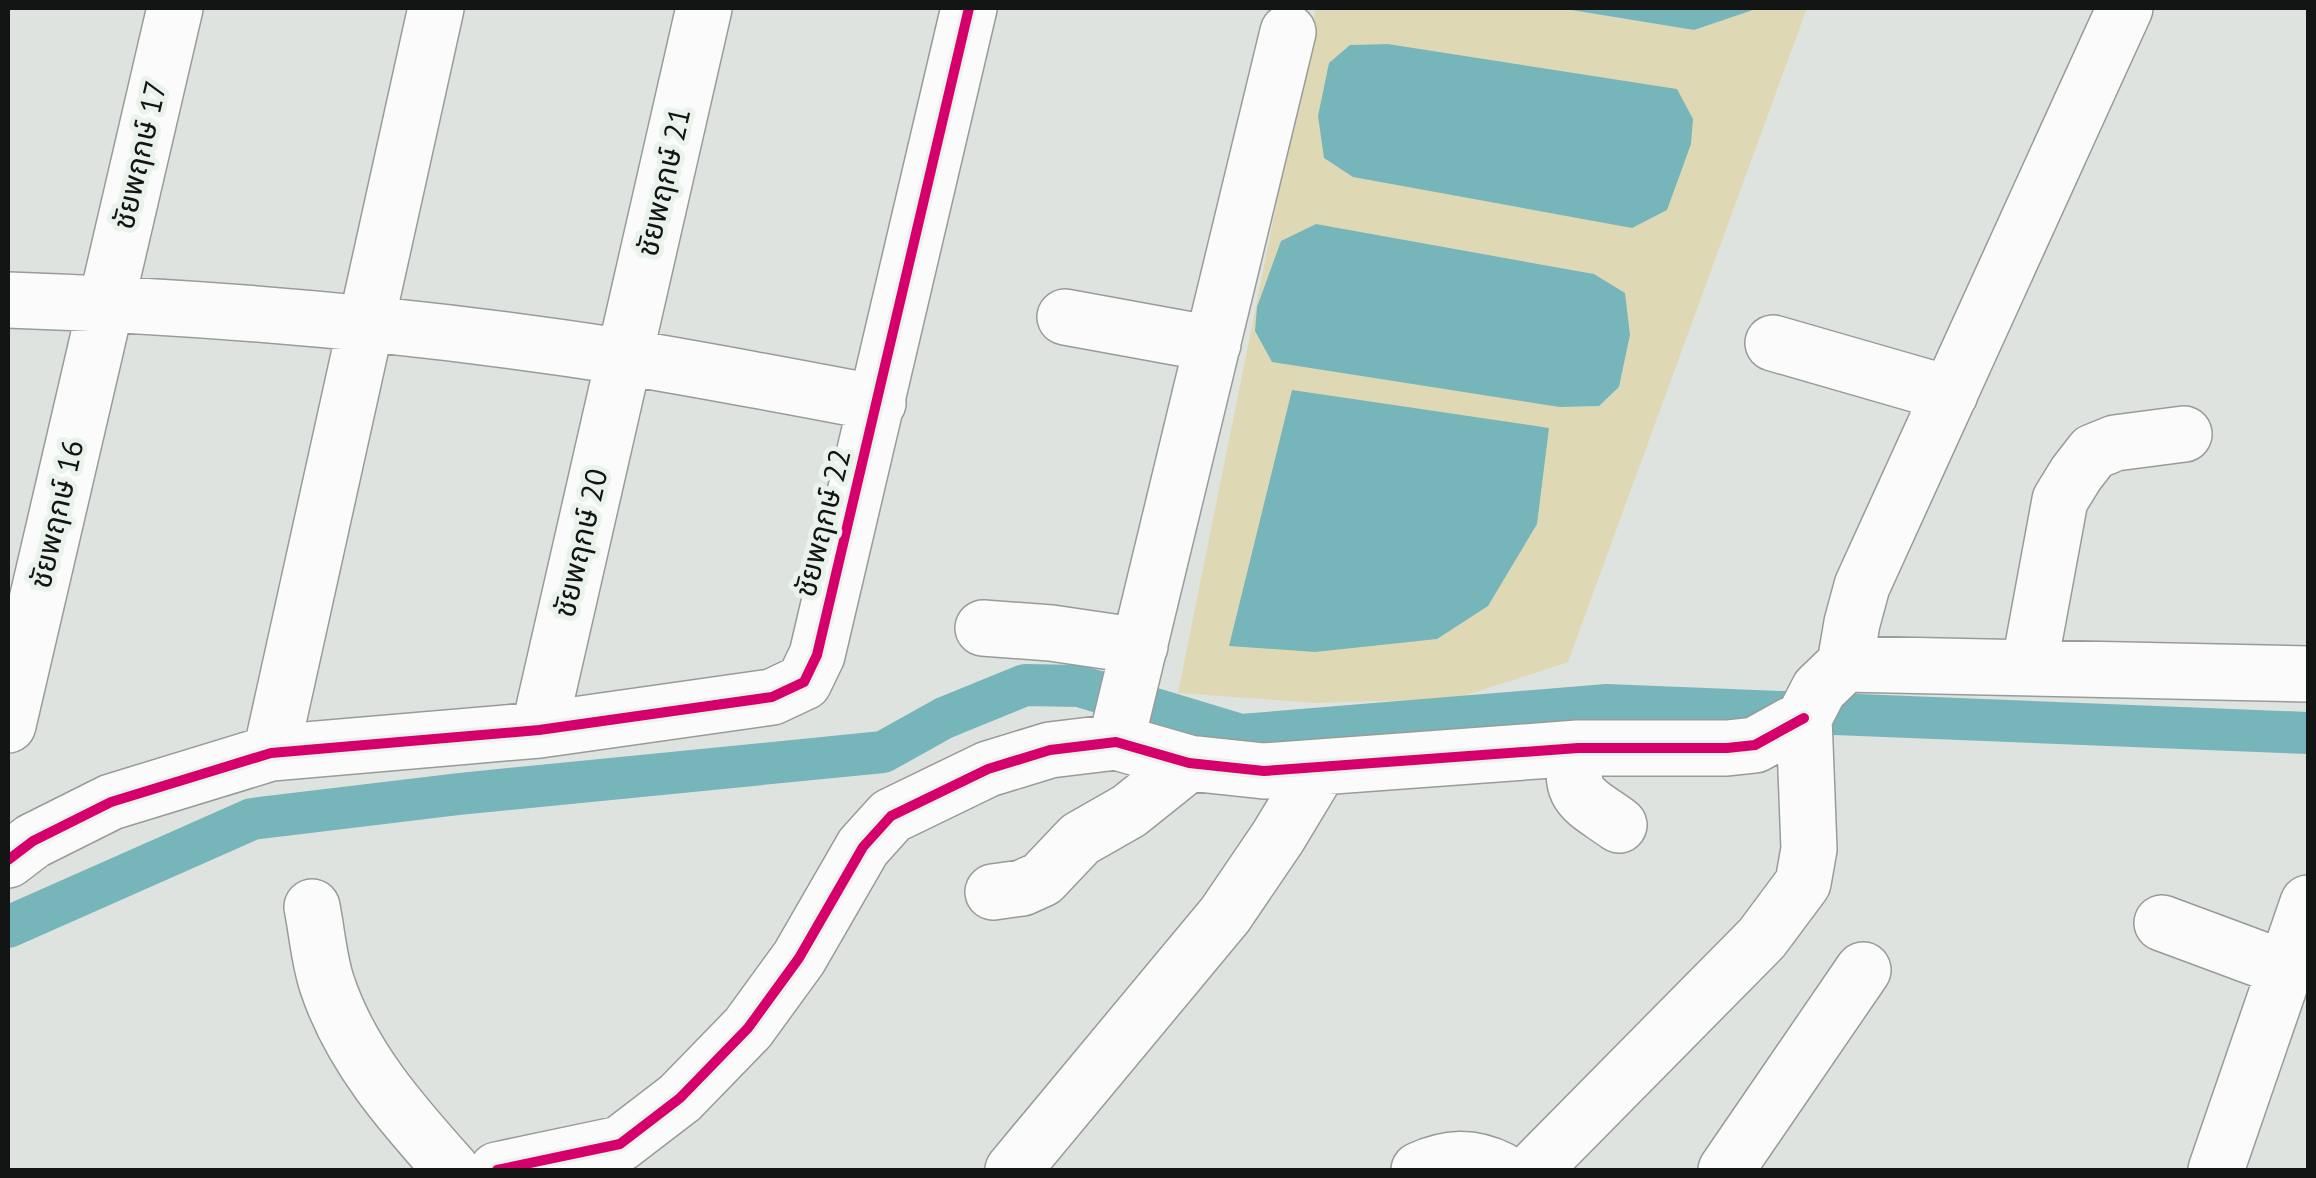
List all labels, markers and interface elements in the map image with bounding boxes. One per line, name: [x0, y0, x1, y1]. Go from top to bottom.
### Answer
street label: ชัยพฤกษ์ 17: [103, 77, 175, 233]
street label: ชัยพฤกษ์ 21: [627, 104, 699, 260]
street label: ชัยพฤกษ์ 16: [20, 436, 92, 592]
street label: ชัยพฤกษ์ 22: [784, 445, 859, 601]
street label: ชัยพฤกษ์ 20: [544, 465, 616, 621]

